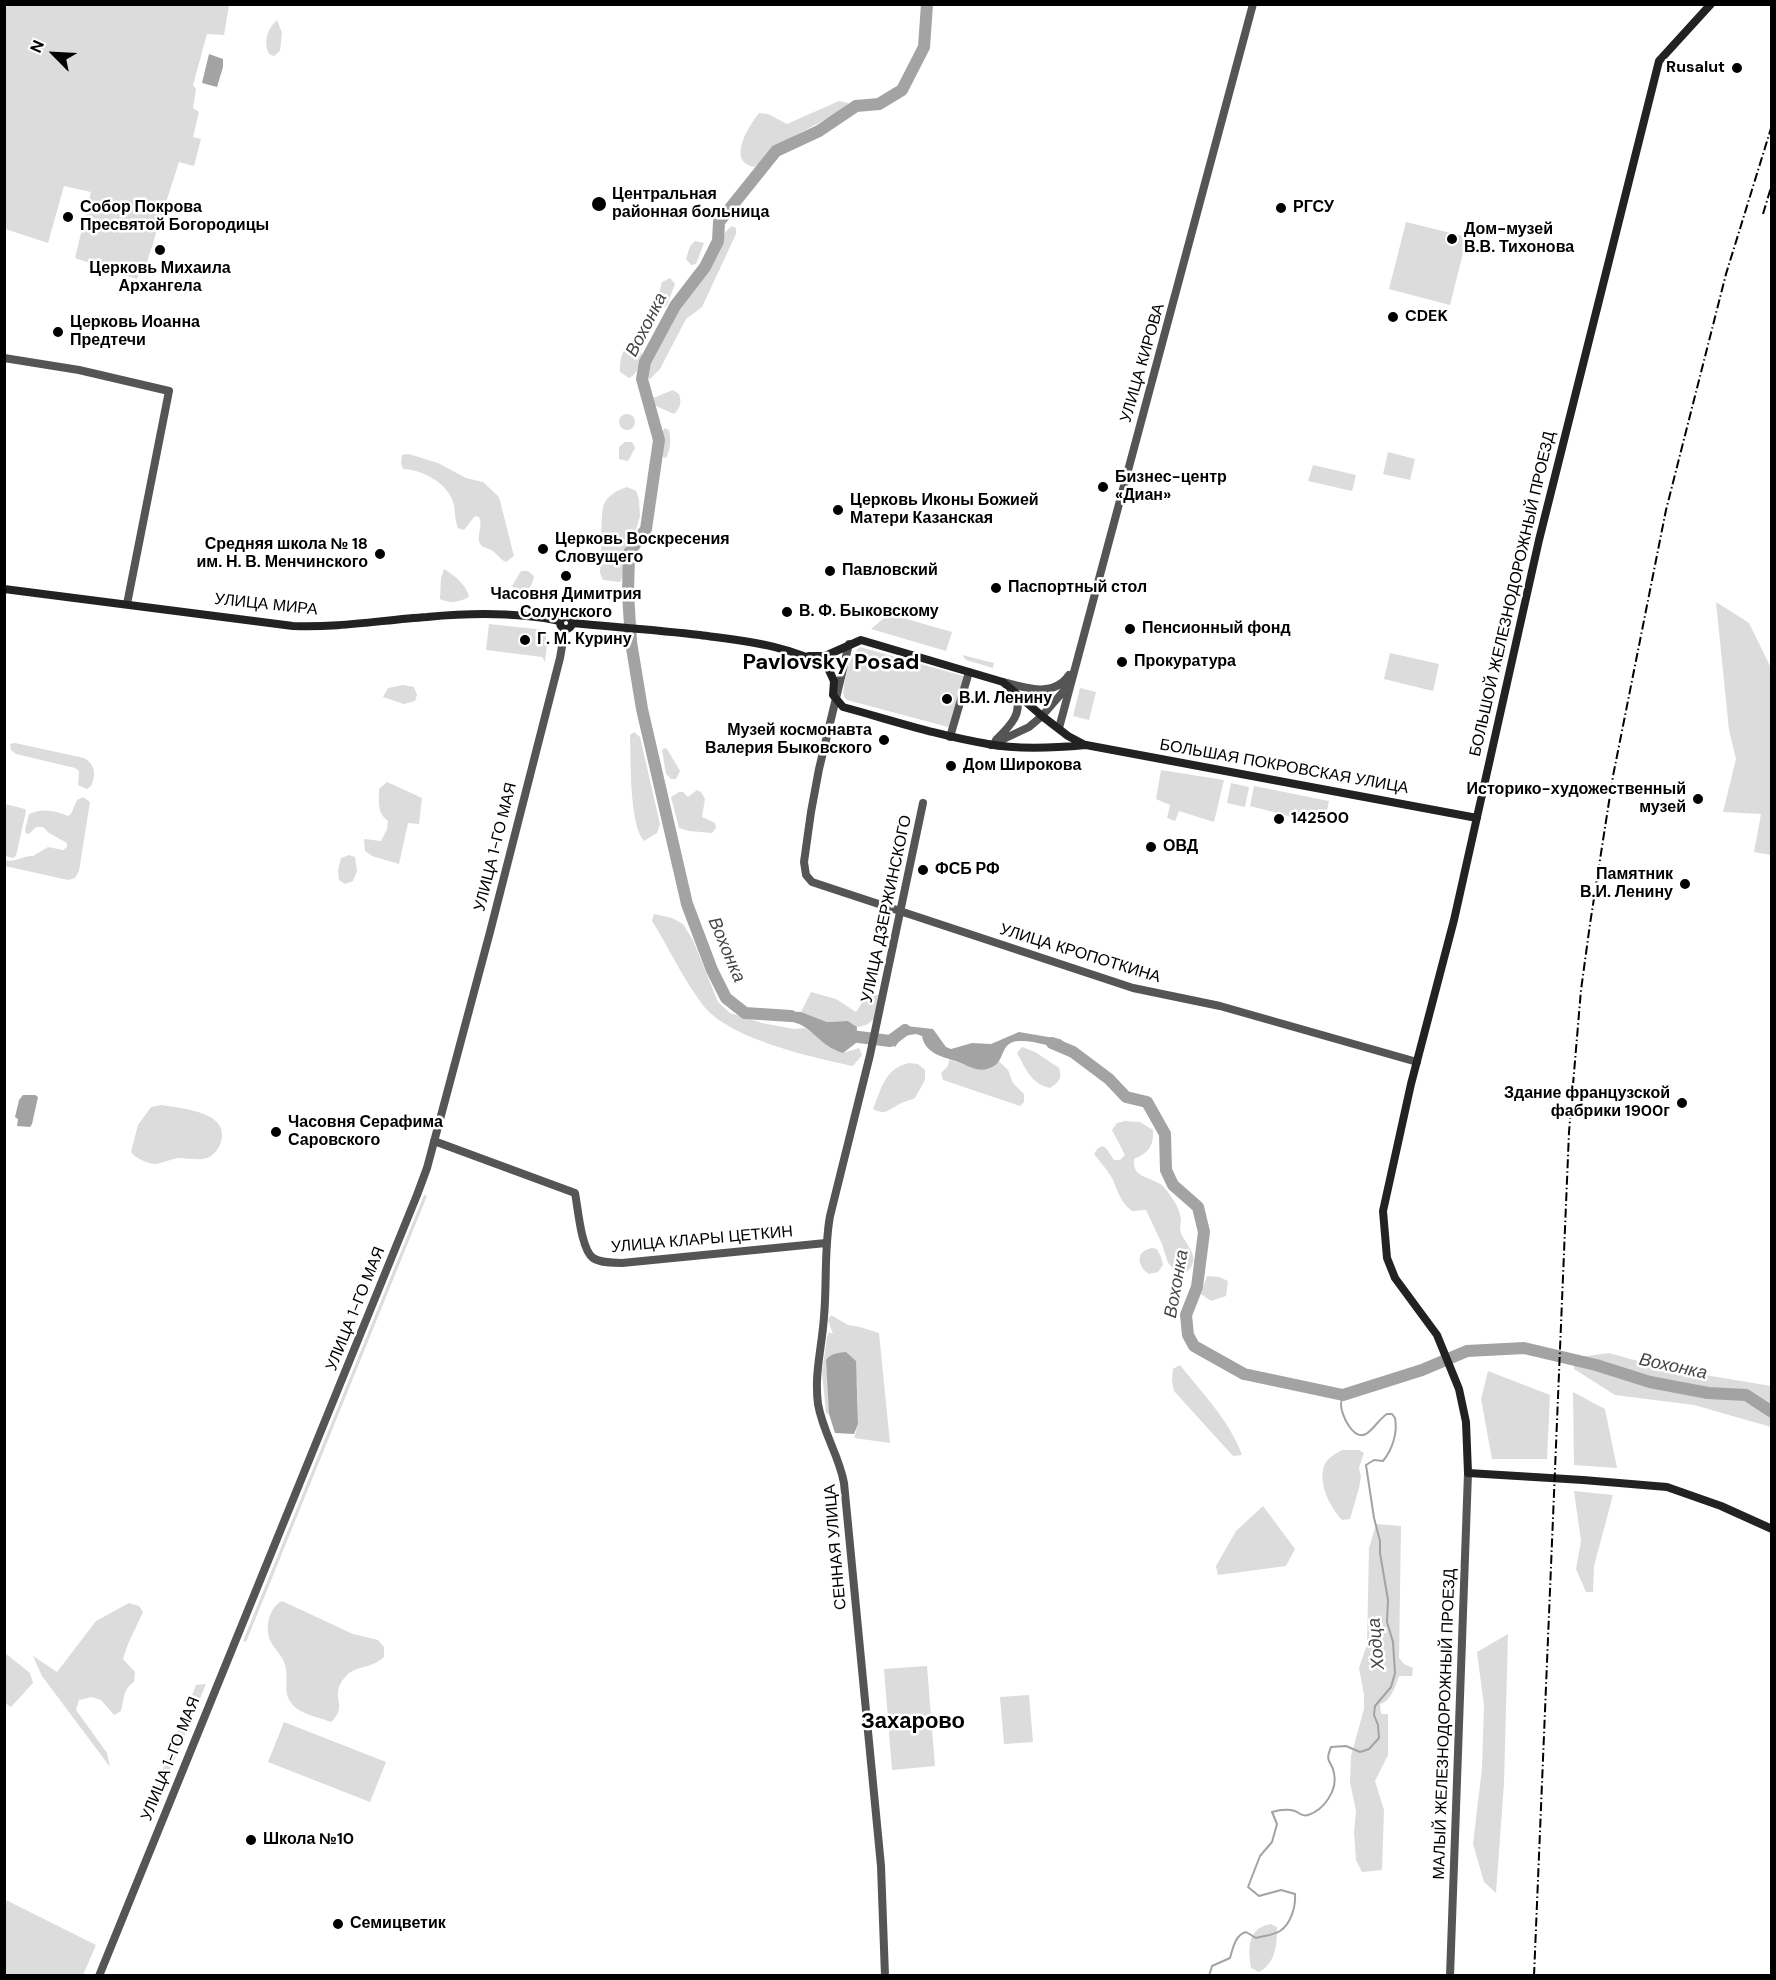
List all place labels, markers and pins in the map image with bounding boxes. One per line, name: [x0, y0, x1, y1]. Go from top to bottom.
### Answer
place label: Rusalut: [1666, 58, 1725, 78]
marker: Rusalut: [1730, 61, 1744, 75]
place label: Центральная районная больница: [612, 185, 769, 223]
marker: Центральная районная больница: [590, 195, 608, 213]
place label: Собор Покрова Пресвятой Богородицы: [80, 198, 269, 236]
place label: РГСУ: [1293, 198, 1334, 218]
marker: РГСУ: [1274, 201, 1288, 215]
marker: Собор Покрова Пресвятой Богородицы: [61, 210, 75, 224]
place label: Дом-музей В.В. Тихонова: [1464, 220, 1574, 258]
marker: Дом-музей В.В. Тихонова: [1445, 232, 1459, 246]
marker: Церковь Михаила Архангела: [153, 243, 167, 257]
place label: Церковь Михаила Архангела: [89, 259, 231, 297]
place label: CDEK: [1405, 307, 1448, 327]
marker: CDEK: [1386, 310, 1400, 324]
place label: Церковь Иоанна Предтечи: [70, 313, 200, 351]
marker: Церковь Иоанна Предтечи: [51, 325, 65, 339]
place label: Бизнес-центр «Диан»: [1115, 468, 1227, 506]
marker: Бизнес-центр «Диан»: [1096, 480, 1110, 494]
place label: Церковь Иконы Божией Матери Казанская: [850, 491, 1039, 529]
marker: Церковь Иконы Божией Матери Казанская: [831, 503, 845, 517]
place label: Церковь Воскресения Словущего: [555, 530, 730, 568]
place label: Средняя школа № 18 им. Н. В. Менчинского: [196, 535, 368, 573]
marker: Церковь Воскресения Словущего: [536, 542, 550, 556]
marker: Средняя школа № 18 им. Н. В. Менчинского: [373, 547, 387, 561]
place label: Павловский: [842, 561, 938, 581]
marker: Павловский: [823, 564, 837, 578]
marker: Часовня Димитрия Солунского: [559, 569, 573, 583]
place label: Паспортный стол: [1008, 578, 1147, 598]
marker: Паспортный стол: [989, 581, 1003, 595]
place label: Часовня Димитрия Солунского: [490, 585, 642, 623]
place label: В. Ф. Быковскому: [799, 602, 939, 622]
marker: В. Ф. Быковскому: [780, 605, 794, 619]
place label: Пенсионный фонд: [1142, 619, 1291, 639]
marker: Пенсионный фонд: [1123, 622, 1137, 636]
place label: Г. М. Курину: [537, 630, 632, 650]
marker: Г. М. Курину: [518, 633, 532, 647]
place label: Прокуратура: [1134, 652, 1236, 672]
marker: Прокуратура: [1115, 655, 1129, 669]
place label: В.И. Ленину: [959, 689, 1052, 709]
marker: В.И. Ленину: [940, 692, 954, 706]
place label: Музей космонавта Валерия Быковского: [705, 721, 872, 759]
marker: Музей космонавта Валерия Быковского: [877, 733, 891, 747]
place label: Дом Широкова: [963, 756, 1081, 776]
marker: Дом Широкова: [944, 759, 958, 773]
place label: Историко-художественный музей: [1467, 780, 1686, 818]
marker: Историко-художественный музей: [1691, 792, 1705, 806]
place label: 142500: [1291, 809, 1349, 829]
marker: 142500: [1272, 812, 1286, 826]
place label: ОВД: [1163, 837, 1198, 857]
marker: ОВД: [1144, 840, 1158, 854]
place label: ФСБ РФ: [935, 860, 1000, 880]
marker: ФСБ РФ: [916, 863, 930, 877]
place label: Памятник В.И. Ленину: [1580, 865, 1673, 903]
marker: Памятник В.И. Ленину: [1678, 877, 1692, 891]
place label: Здание французской фабрики 1900г: [1504, 1084, 1670, 1122]
marker: Здание французской фабрики 1900г: [1675, 1096, 1689, 1110]
place label: Часовня Серафима Саровского: [288, 1113, 443, 1151]
marker: Часовня Серафима Саровского: [269, 1125, 283, 1139]
place label: Школа №10: [263, 1830, 354, 1850]
marker: Школа №10: [244, 1833, 258, 1847]
place label: Семицветик: [350, 1914, 446, 1934]
marker: Семицветик: [331, 1917, 345, 1931]

